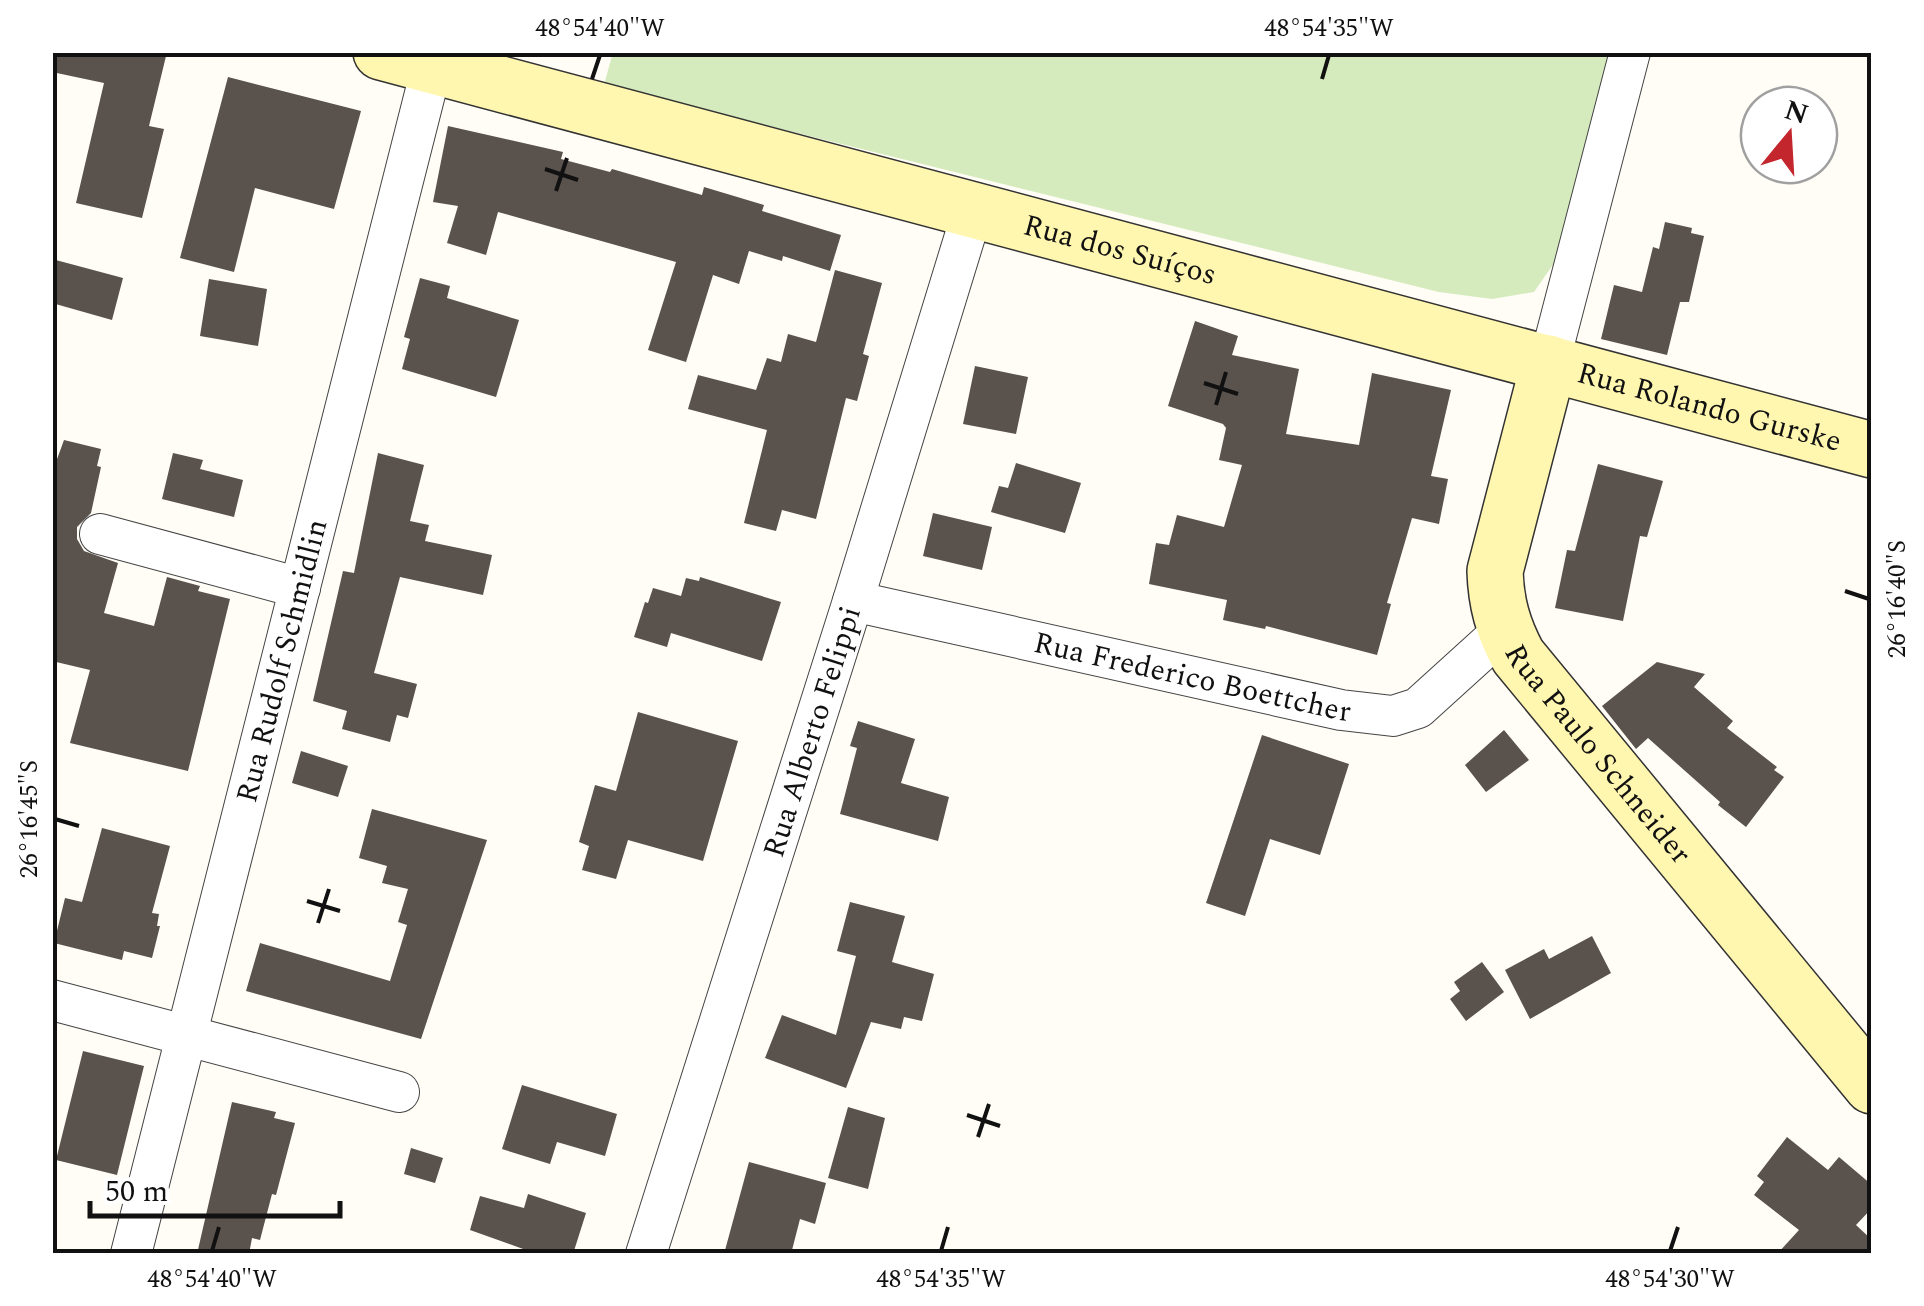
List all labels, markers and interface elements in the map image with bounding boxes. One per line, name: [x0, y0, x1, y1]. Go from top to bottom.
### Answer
text: 48°54'40"W: [535, 10, 665, 48]
text: 48°54'35"W: [1264, 10, 1394, 48]
north arrow: [1739, 85, 1839, 185]
text: N: [1779, 89, 1814, 137]
street label: Rua dos Suíços: [1018, 203, 1221, 298]
street label: Rua Rolando Gurske: [1572, 350, 1846, 465]
street label: Rua Rudolf Schmidlin: [224, 514, 340, 808]
text: 26°16'40"S: [1879, 540, 1917, 658]
street label: Rua Alberto Felippi: [751, 600, 874, 863]
street label: Rua Frederico Boettcher: [1029, 620, 1354, 735]
street label: Rua Paulo Schneider: [1492, 636, 1702, 875]
text: 26°16'45"S: [11, 760, 49, 878]
scale bar: [90, 1156, 340, 1218]
text: 50 m: [105, 1169, 168, 1215]
text: 48°54'40"W: [147, 1261, 277, 1299]
text: 48°54'35"W: [876, 1261, 1006, 1299]
text: 48°54'30"W: [1605, 1261, 1735, 1299]

